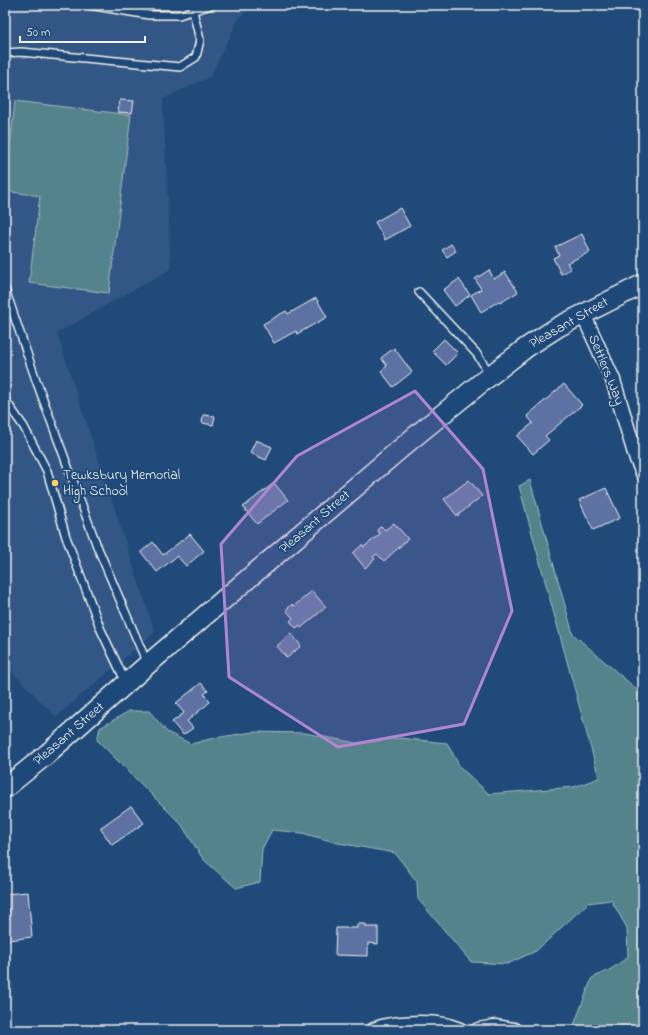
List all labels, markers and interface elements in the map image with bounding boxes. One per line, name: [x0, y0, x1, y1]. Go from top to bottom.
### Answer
scale bar: [20, 18, 145, 44]
text: 50 m: [26, 24, 50, 42]
street label: Pleasant Street: [525, 292, 613, 354]
street label: Settlers Way: [581, 332, 630, 409]
place label: Tewksbury Memorial High School: [63, 465, 180, 503]
marker: Tewksbury Memorial High School: [50, 478, 60, 488]
street label: Pleasant Street: [275, 485, 356, 559]
street label: Pleasant Street: [29, 697, 110, 771]

